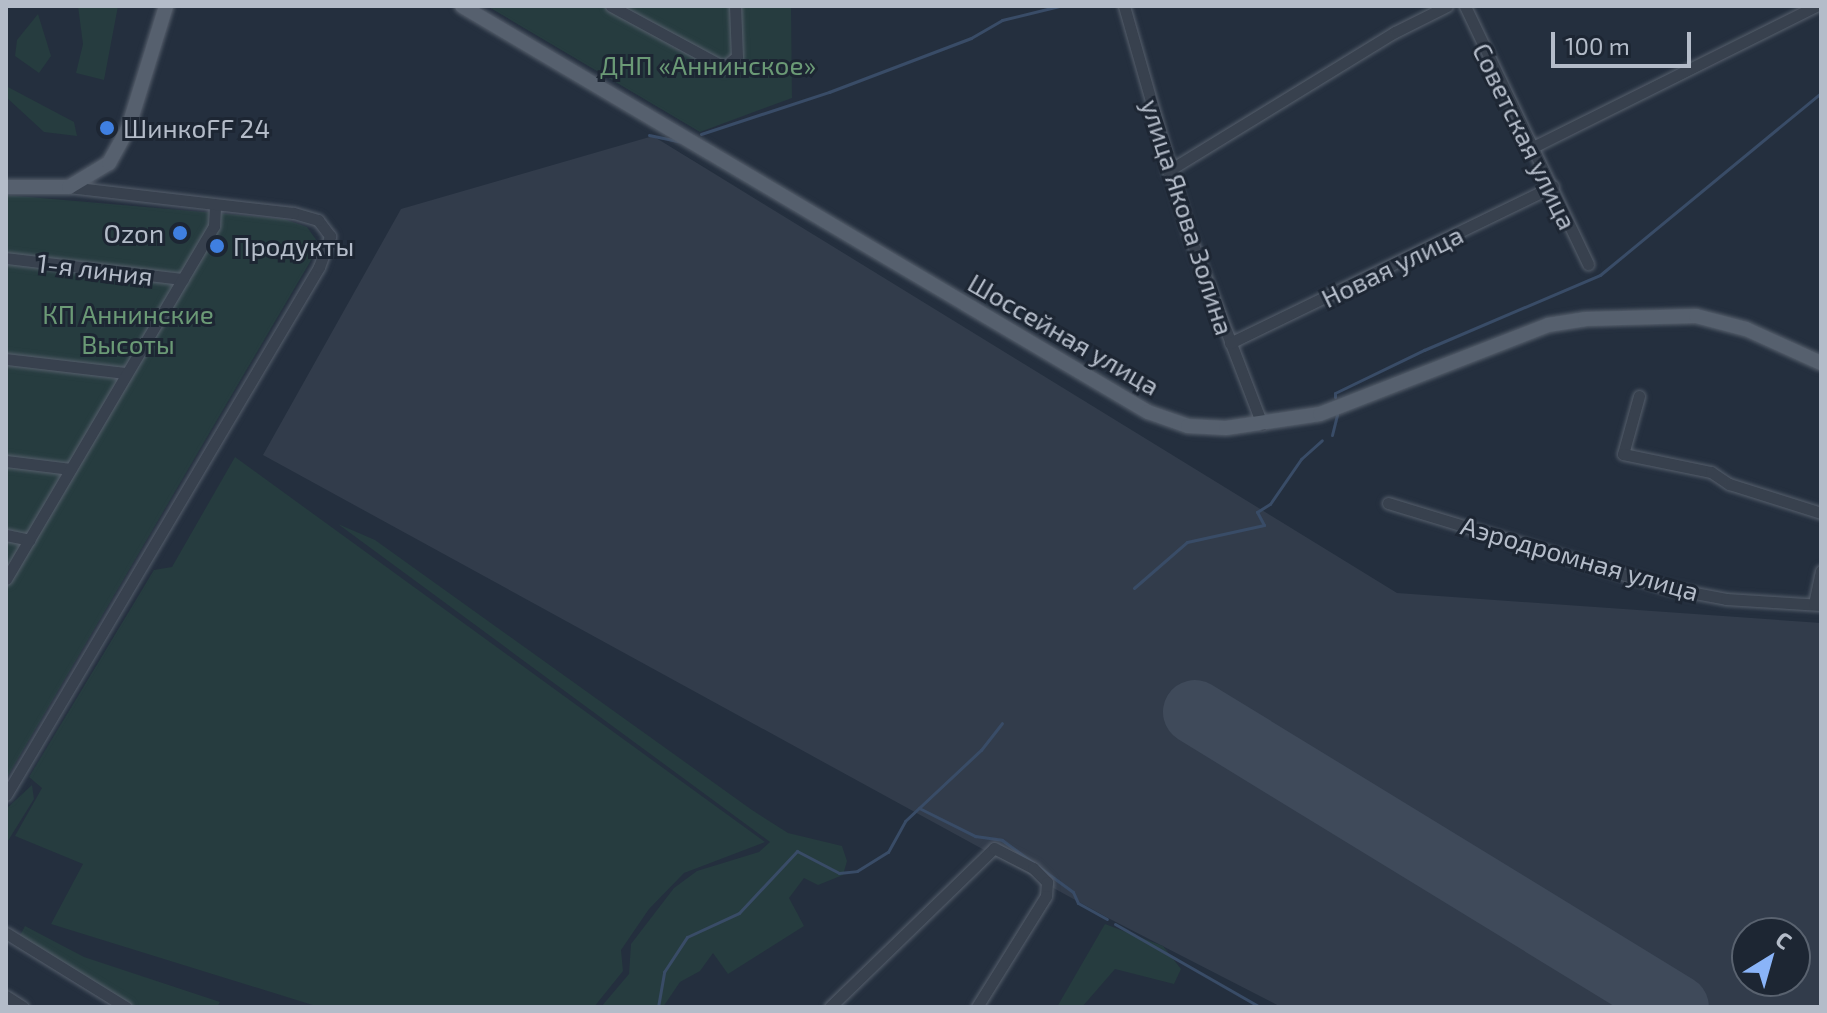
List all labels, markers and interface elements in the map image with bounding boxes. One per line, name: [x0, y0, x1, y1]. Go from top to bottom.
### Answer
scale bar: [1555, 16, 1695, 66]
text: 100 m: [1565, 31, 1630, 60]
street label: Советская улица: [1466, 38, 1584, 234]
park label: ДНП «Аннинское»: [600, 49, 816, 81]
street label: улица Якова Золина: [1135, 95, 1241, 339]
place label: ШинкоFF 24: [123, 112, 271, 144]
marker: ШинкоFF 24: [98, 119, 116, 137]
place label: Ozon: [104, 217, 164, 249]
street label: Новая улица: [1316, 218, 1468, 314]
marker: Ozon: [171, 224, 189, 242]
place label: Продукты: [233, 230, 354, 262]
marker: Продукты: [208, 237, 226, 255]
street label: 1-я линия: [35, 246, 155, 292]
street label: Шоссейная улица: [963, 267, 1165, 401]
park label: КП Аннинские Высоты: [42, 298, 214, 360]
street label: Аэродромная улица: [1458, 509, 1702, 607]
north arrow: [1731, 917, 1811, 997]
text: С: [1771, 925, 1797, 954]

